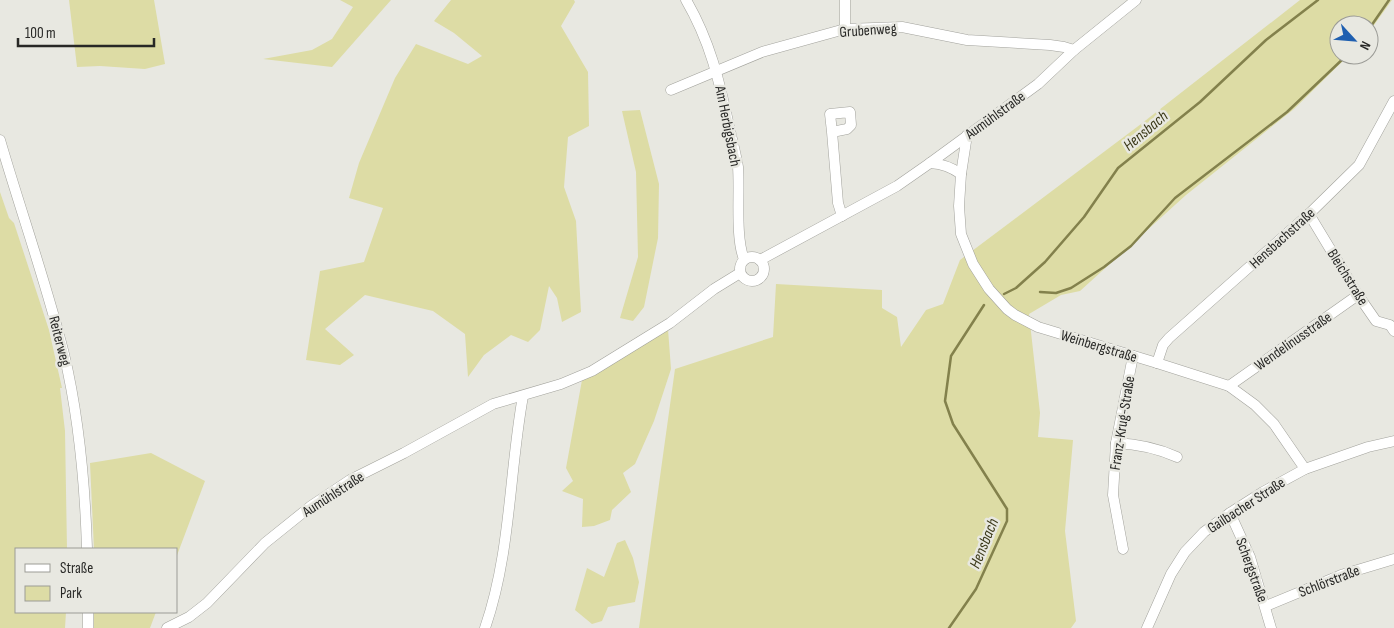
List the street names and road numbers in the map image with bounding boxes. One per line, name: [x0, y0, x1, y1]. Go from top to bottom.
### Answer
street label: Grubenweg: [839, 19, 897, 42]
street label: Am Herbigsbach: [710, 83, 745, 168]
street label: Aumühlstraße: [961, 87, 1029, 144]
street label: Hensbachstraße: [1246, 204, 1319, 273]
street label: Bleichstraße: [1323, 246, 1372, 309]
street label: Wendelinusstraße: [1251, 308, 1336, 375]
street label: Reiterweg: [44, 314, 75, 368]
street label: Weinbergstraße: [1058, 326, 1139, 367]
street label: Franz-Krug-Straße: [1106, 375, 1139, 471]
street label: Aumühlstraße: [298, 467, 368, 522]
street label: Gailbacher Straße: [1204, 473, 1289, 538]
street label: Schergstraße: [1231, 535, 1272, 605]
street label: Schlörstraße: [1296, 561, 1362, 602]

